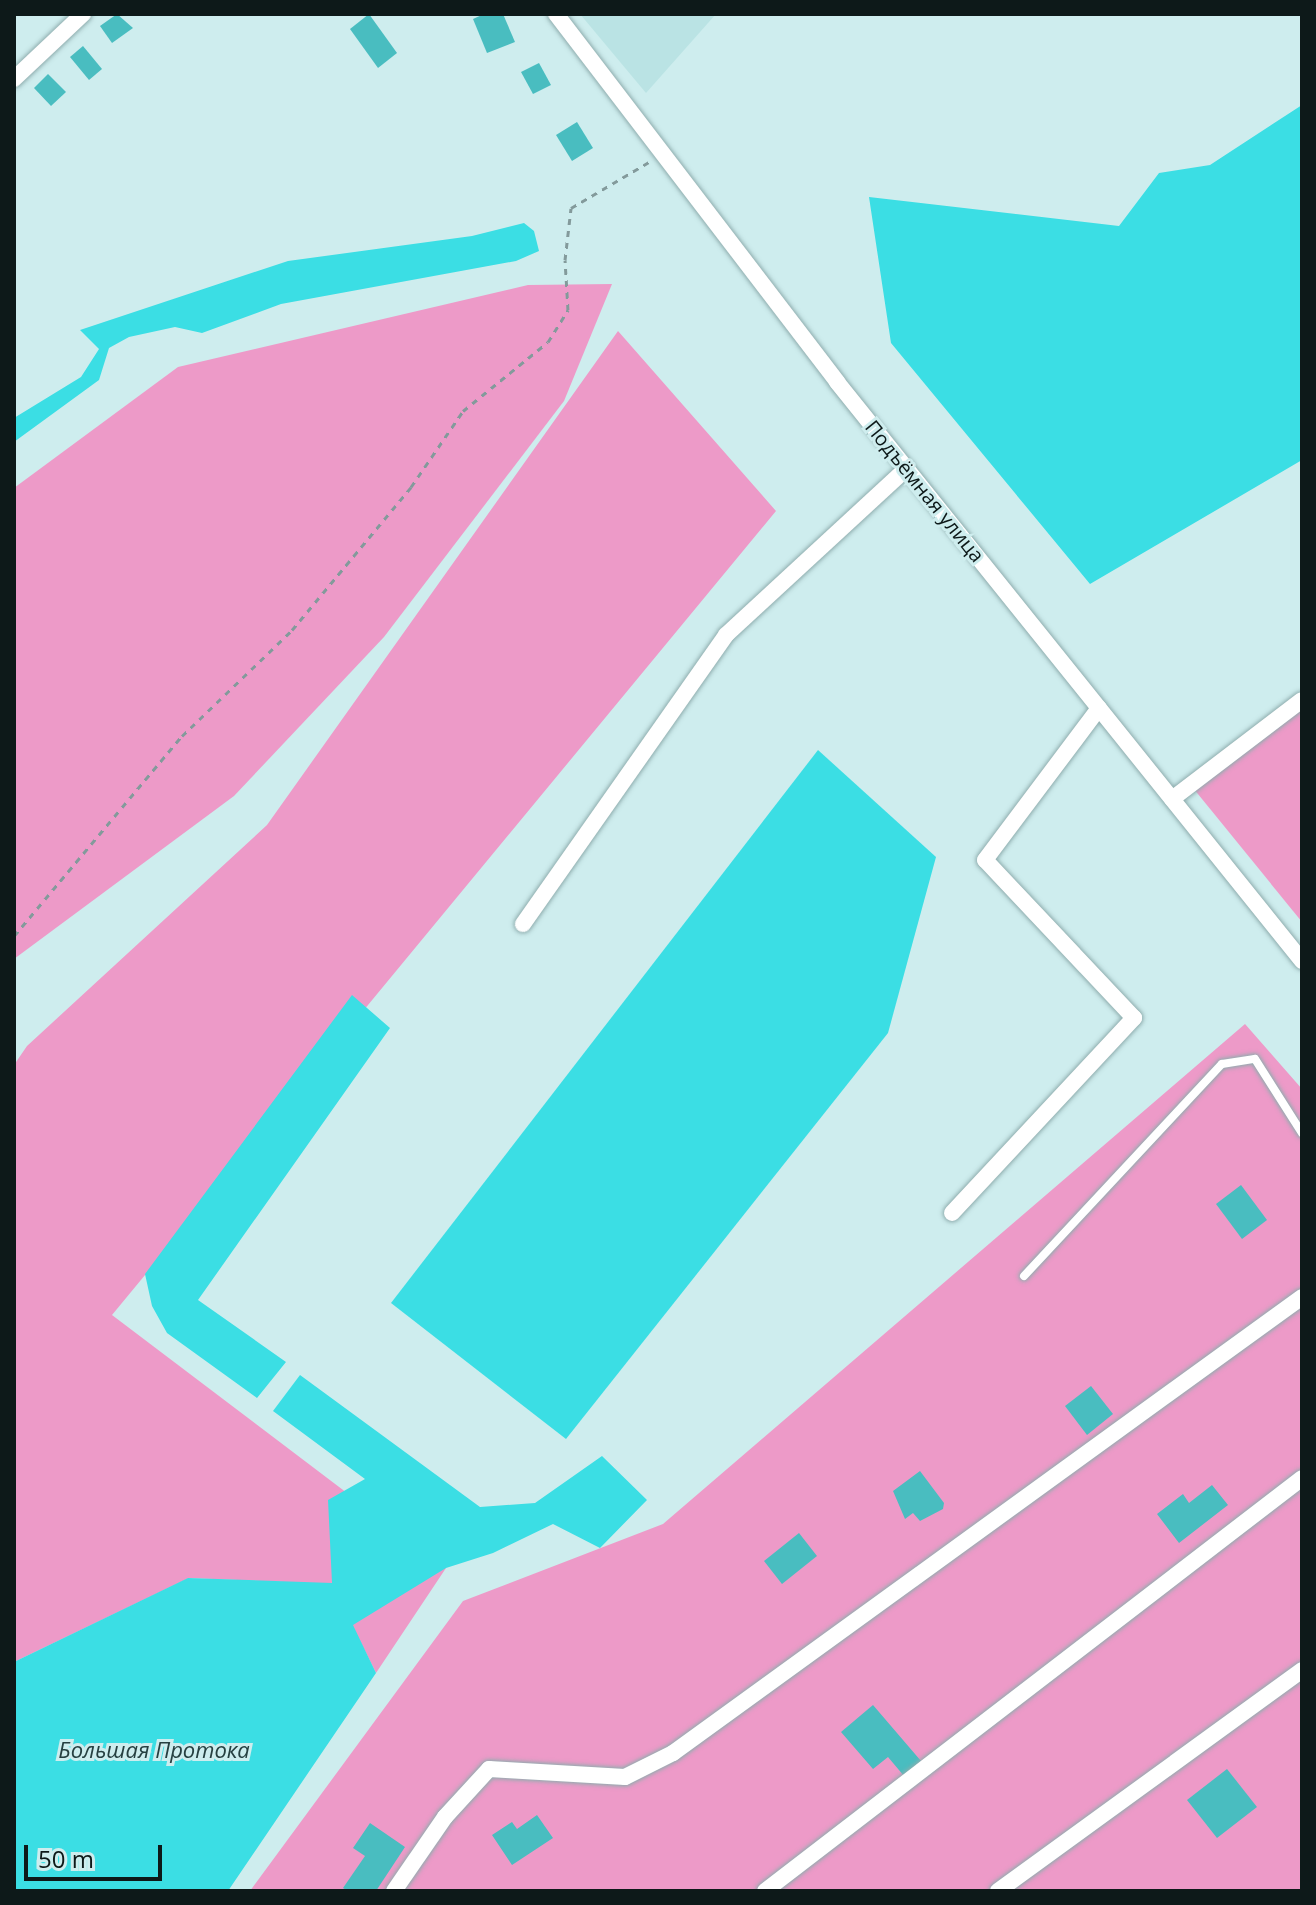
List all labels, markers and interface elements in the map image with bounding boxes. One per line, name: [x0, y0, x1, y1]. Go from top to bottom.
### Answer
street label: Подъёмная улица: [860, 415, 990, 567]
water label: Большая Протока: [58, 1737, 250, 1763]
scale bar: [28, 1829, 166, 1879]
text: 50 m: [38, 1842, 94, 1875]

